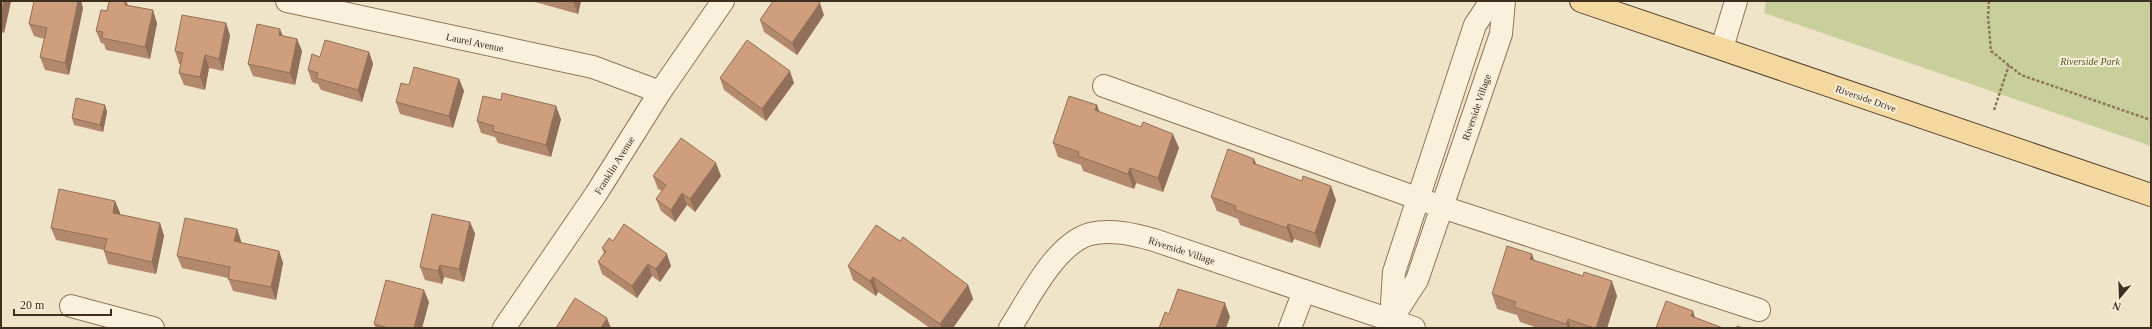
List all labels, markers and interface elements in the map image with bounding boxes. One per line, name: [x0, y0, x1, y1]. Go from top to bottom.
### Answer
street label: Laurel Avenue: [445, 31, 505, 54]
park label: Riverside Park: [2059, 56, 2120, 67]
street label: Riverside Village: [1460, 72, 1493, 142]
street label: Riverside Drive: [1834, 83, 1898, 114]
street label: Franklin Avenue: [592, 134, 637, 196]
street label: Riverside Village: [1147, 235, 1217, 267]
north arrow: [2100, 277, 2140, 317]
scale bar: [14, 291, 111, 317]
text: 20 m: [20, 298, 45, 312]
text: N: [2111, 299, 2122, 313]

